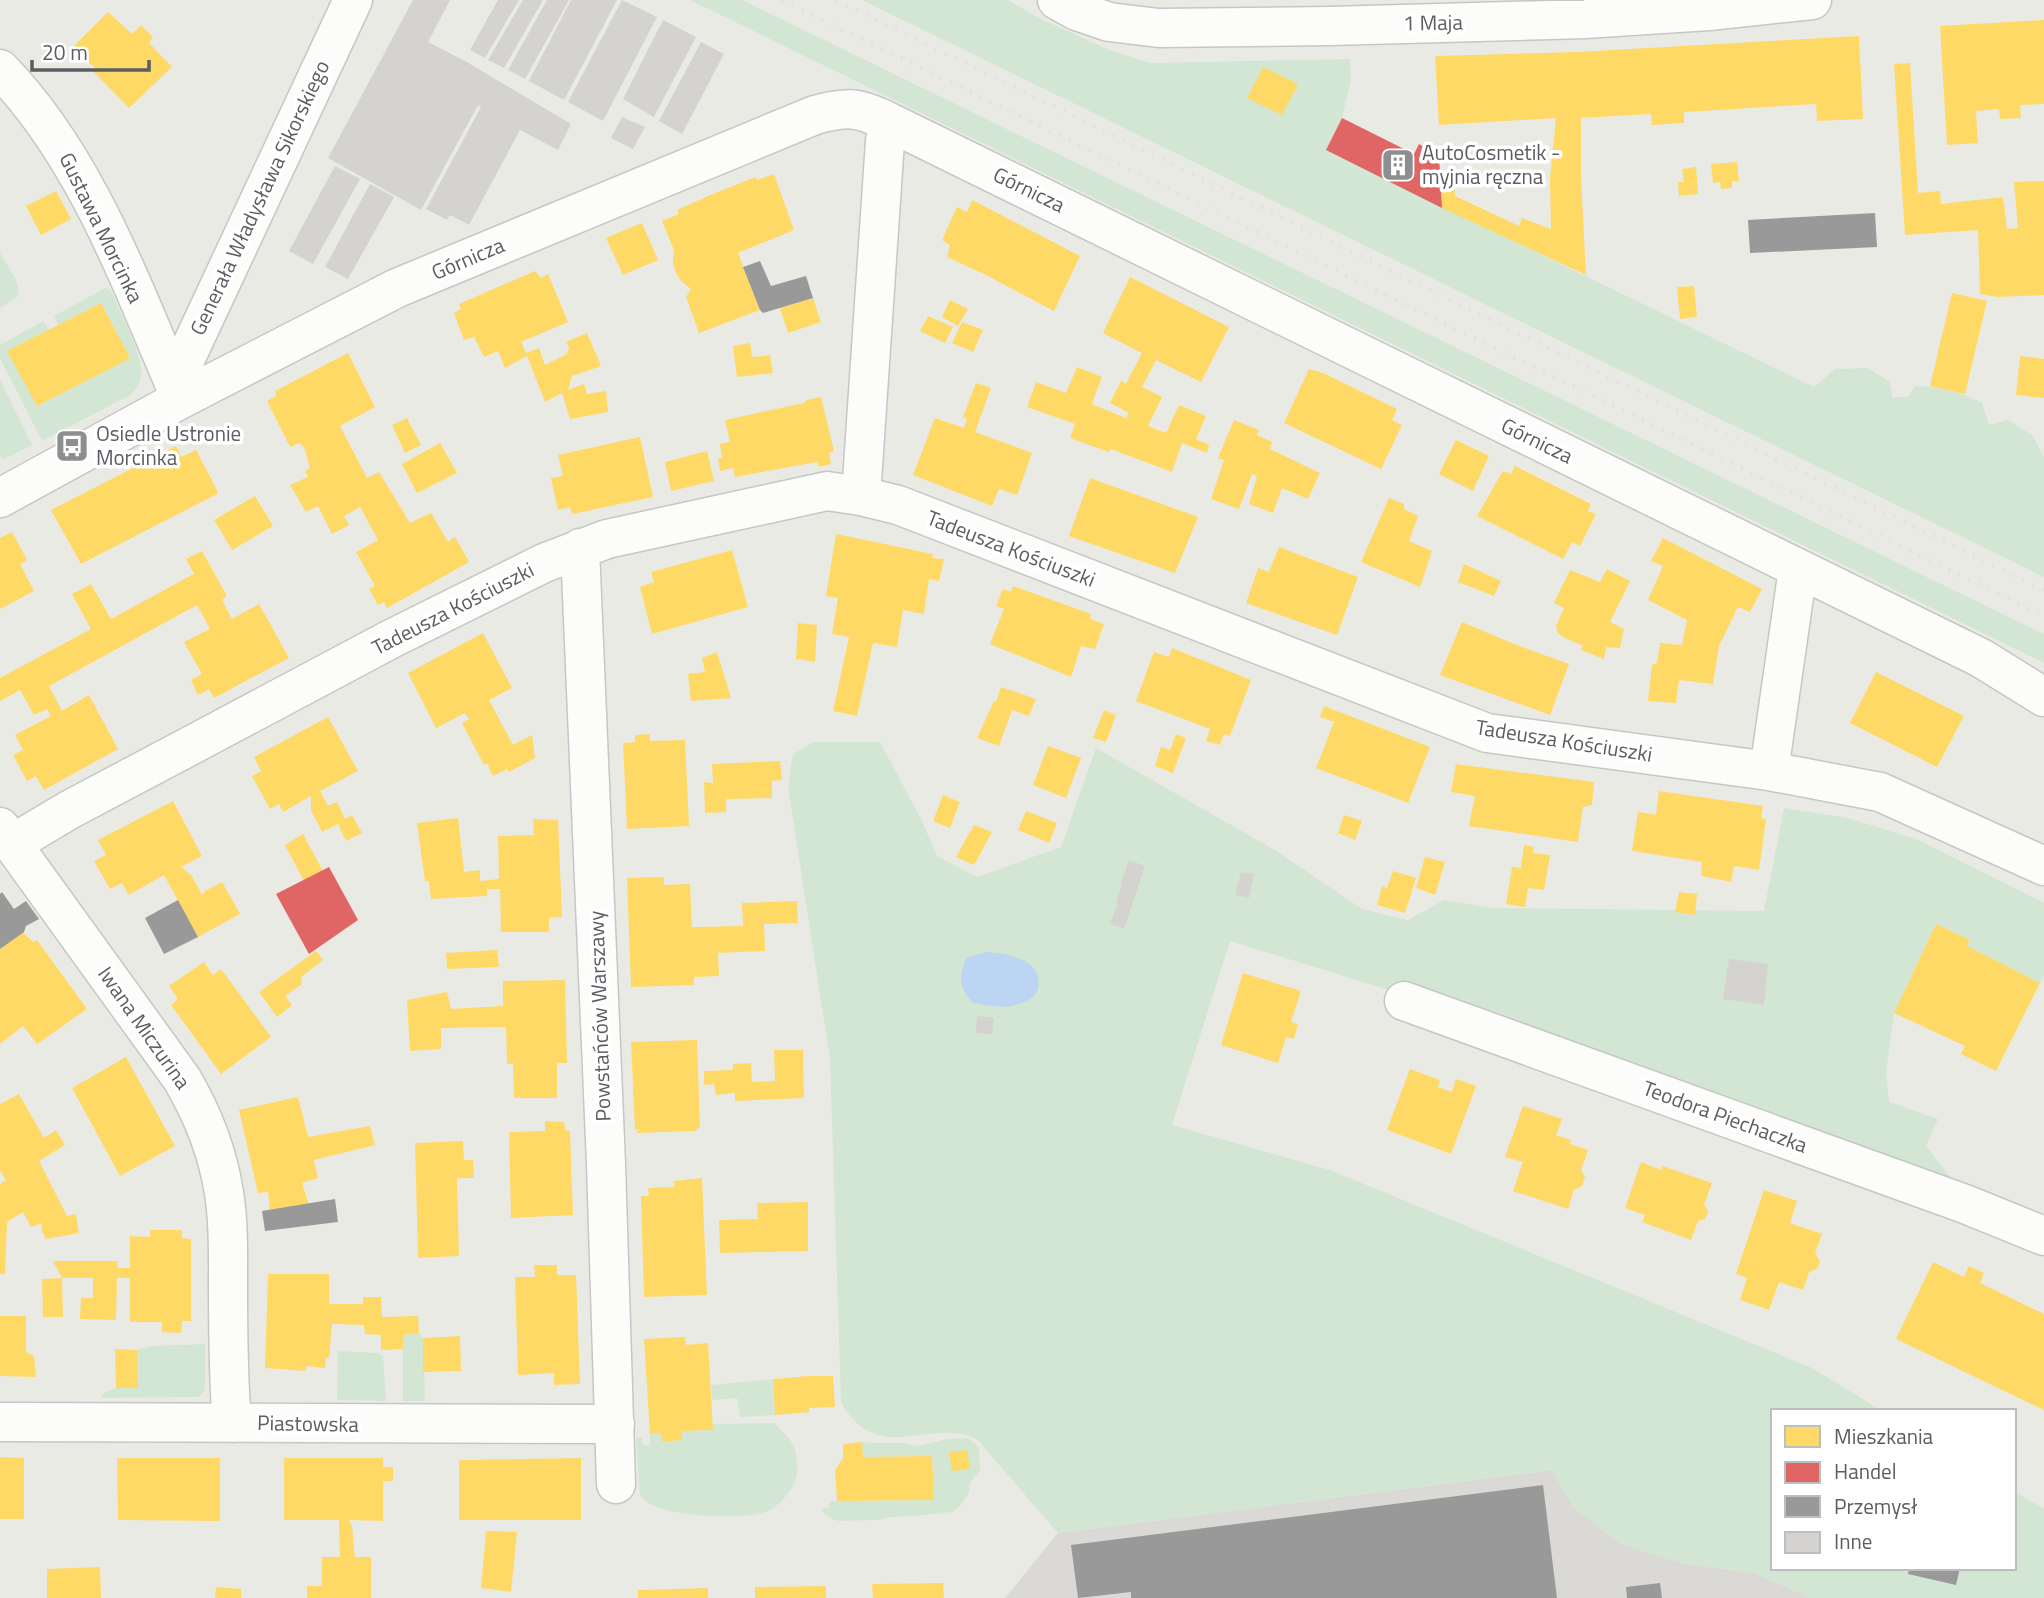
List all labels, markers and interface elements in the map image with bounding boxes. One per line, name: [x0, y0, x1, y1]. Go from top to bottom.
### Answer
street label: 1 Maja: [1403, 5, 1464, 39]
scale bar: [32, 28, 149, 72]
text: 20 m: [42, 36, 88, 68]
street label: Generała Władysława Sikorskiego: [181, 55, 337, 340]
place label: AutoCosmetik - myjnia ręczna: [1422, 136, 1560, 192]
building icon: AutoCosmetik - myjnia ręczna: [1379, 146, 1417, 184]
street label: Gustawa Morcinka: [52, 147, 152, 309]
street label: Górnicza: [988, 158, 1071, 220]
street label: Górnicza: [426, 228, 509, 288]
street label: Górnicza: [1496, 409, 1579, 471]
place label: Osiedle Ustronie Morcinka: [96, 417, 241, 473]
bus stop icon: Osiedle Ustronie Morcinka: [53, 427, 91, 465]
street label: Tadeusza Kościuszki: [922, 501, 1100, 595]
street label: Tadeusza Kościuszki: [366, 553, 539, 663]
street label: Tadeusza Kościuszki: [1474, 710, 1655, 770]
street label: Powstańców Warszawy: [579, 910, 619, 1122]
street label: Iwana Miczurina: [90, 959, 199, 1096]
street label: Teodora Piechaczka: [1638, 1071, 1813, 1161]
street label: Piastowska: [257, 1406, 360, 1440]
legend: [1771, 1409, 2016, 1570]
text: Mieszkania: [1834, 1420, 1934, 1452]
text: Handel: [1834, 1455, 1897, 1487]
text: Przemysł: [1834, 1490, 1918, 1522]
text: Inne: [1834, 1525, 1872, 1557]

